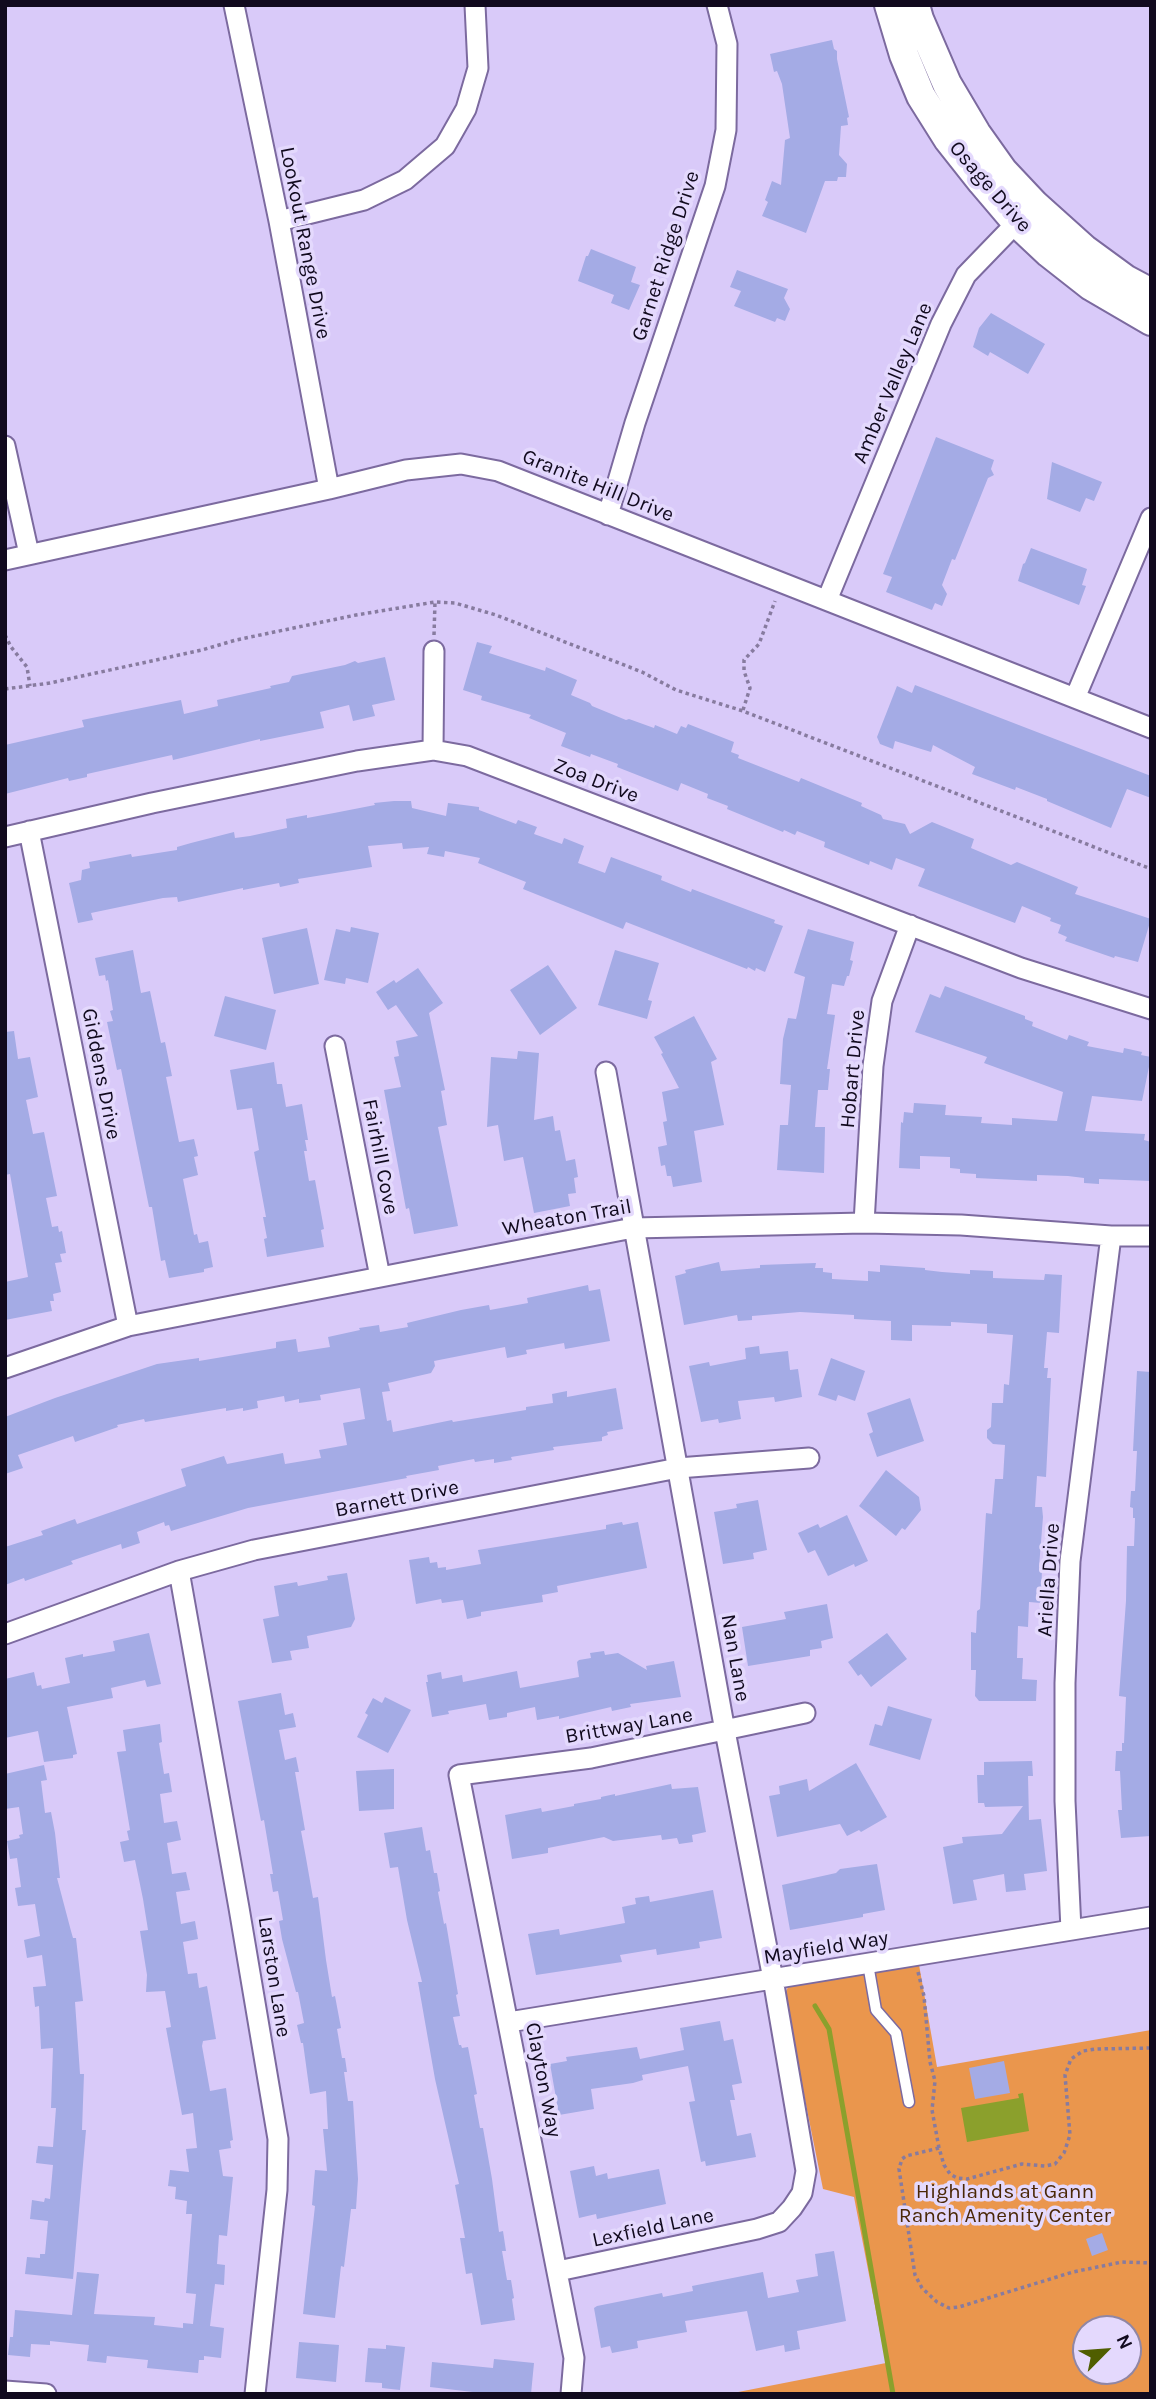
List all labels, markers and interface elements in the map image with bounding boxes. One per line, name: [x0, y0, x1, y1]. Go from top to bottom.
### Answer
street label: Osage Drive: [943, 136, 1037, 238]
street label: Lookout Range Drive: [274, 145, 336, 341]
street label: Garnet Ridge Drive: [627, 168, 705, 344]
street label: Amber Valley Lane: [848, 299, 938, 467]
street label: Granite Hill Drive: [518, 444, 678, 528]
street label: Zoa Drive: [550, 753, 642, 809]
street label: Giddens Drive: [76, 1006, 126, 1142]
street label: Hobart Drive: [835, 1009, 871, 1129]
street label: Fairhill Cove: [356, 1097, 404, 1217]
street label: Wheaton Trail: [500, 1194, 634, 1242]
street label: Barnett Drive: [333, 1475, 461, 1523]
street label: Ariella Drive: [1032, 1522, 1066, 1638]
street label: Nan Lane: [715, 1612, 755, 1704]
street label: Brittway Lane: [563, 1702, 695, 1750]
street label: Larston Lane: [252, 1915, 296, 2039]
street label: Mayfield Way: [762, 1926, 890, 1970]
street label: Clayton Way: [520, 2020, 566, 2140]
park label: Highlands at Gann Ranch Amenity Center: [899, 2179, 1111, 2229]
street label: Lexfield Lane: [590, 2203, 716, 2253]
north arrow: [1072, 2315, 1142, 2385]
text: N: [1111, 2331, 1137, 2353]

